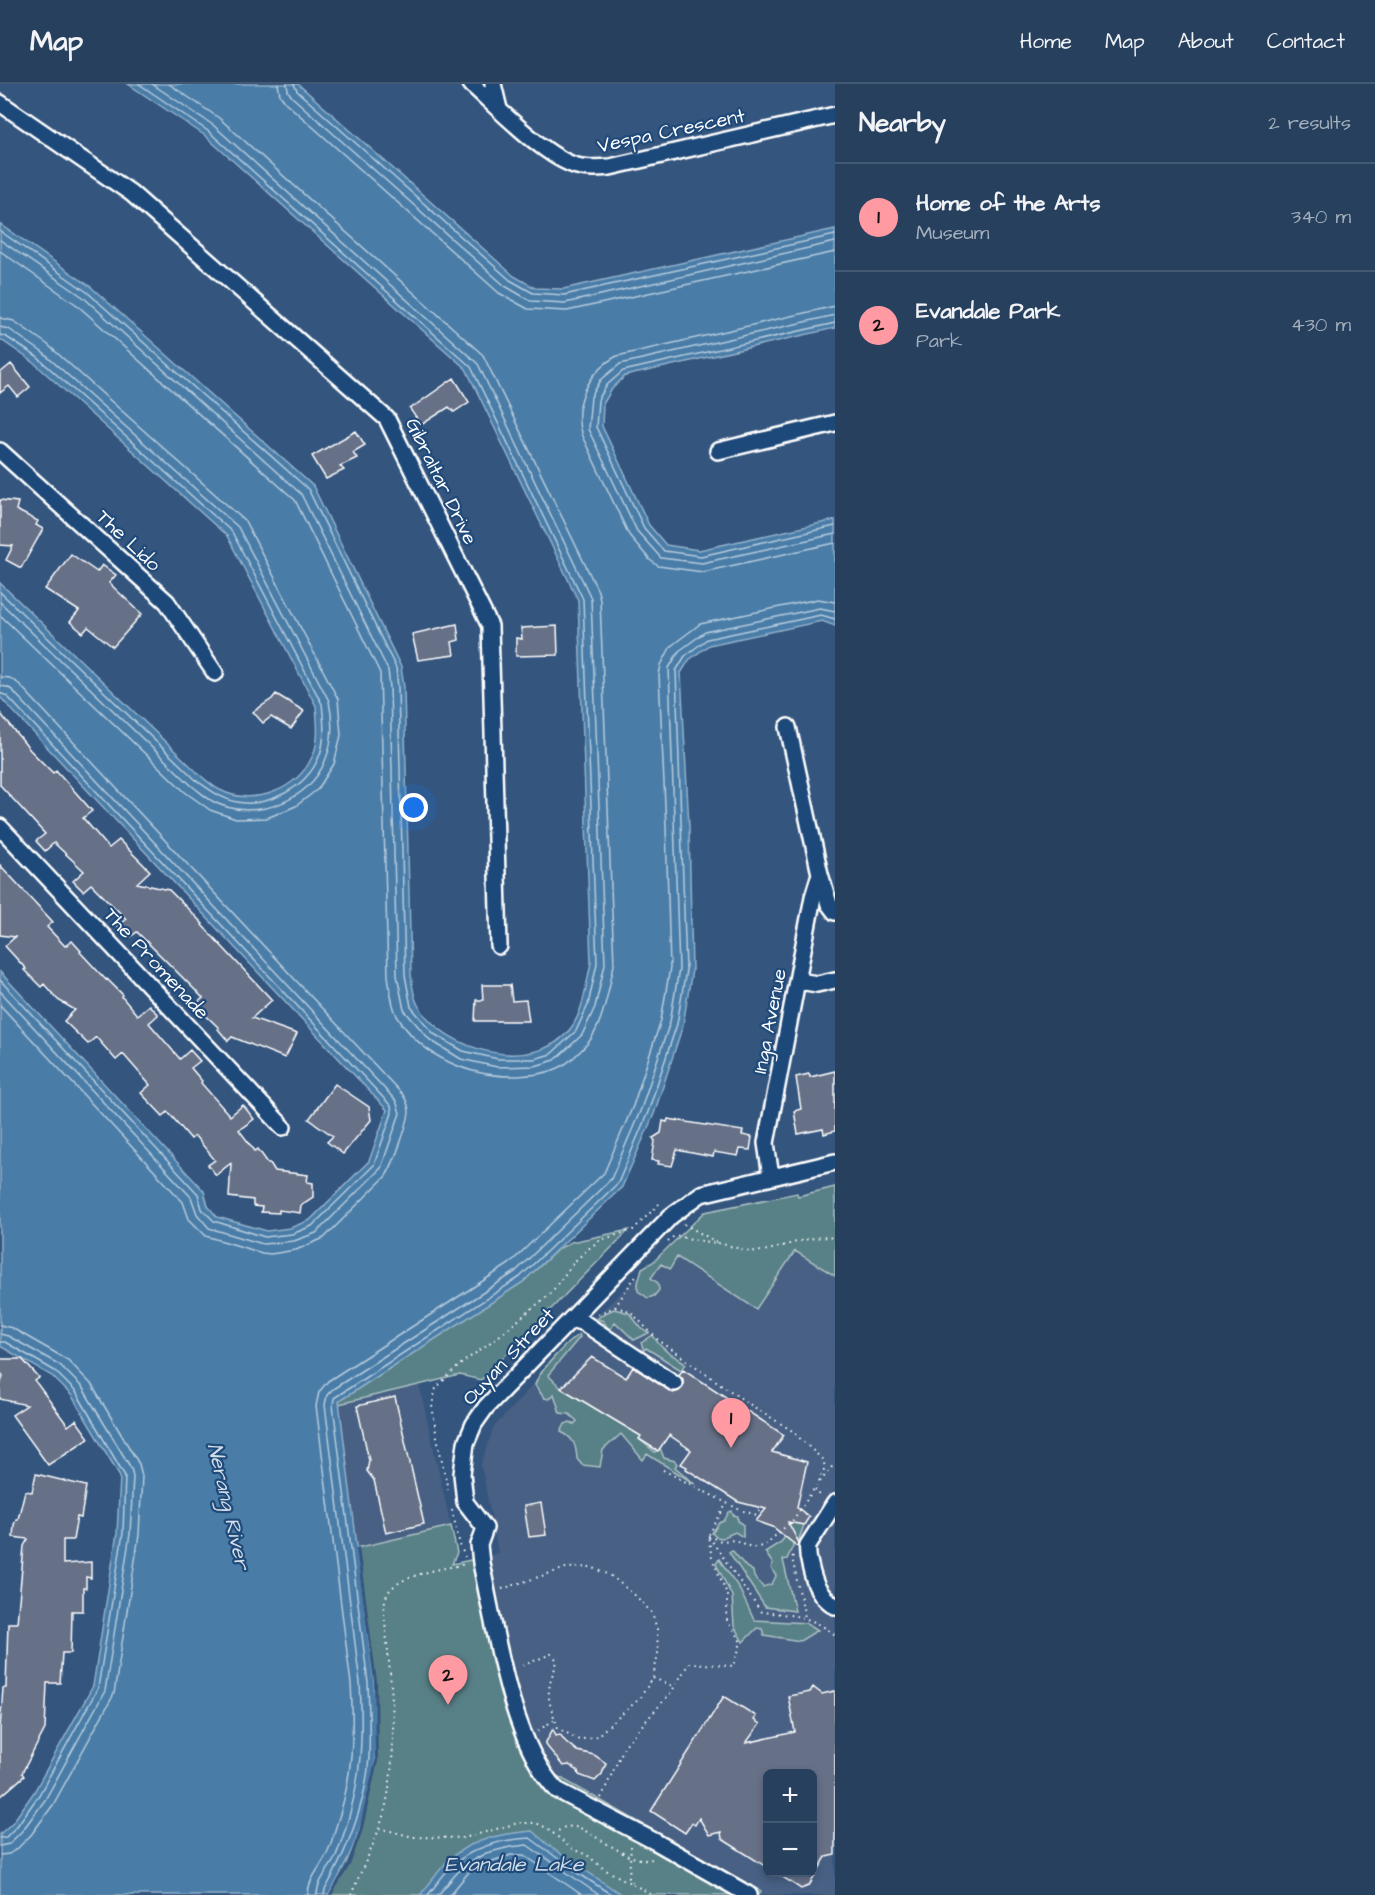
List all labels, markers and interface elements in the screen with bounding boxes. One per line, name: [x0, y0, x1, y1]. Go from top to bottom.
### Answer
text: Map: [30, 22, 83, 61]
text: Home: [1020, 27, 1072, 56]
text: Map: [1105, 27, 1145, 56]
text: About: [1178, 27, 1234, 56]
text: Contact: [1267, 27, 1345, 56]
street label: Vespa Crescent: [595, 102, 748, 160]
text: Nearby: [859, 105, 946, 141]
text: 2 results: [1268, 109, 1351, 137]
text: Home of the Arts: [916, 188, 1100, 219]
text: 1: [877, 203, 880, 231]
text: 340 m: [1291, 203, 1351, 231]
text: Museum: [916, 219, 989, 247]
text: Evandale Park: [916, 296, 1060, 327]
text: 2: [873, 311, 884, 339]
text: 430 m: [1291, 311, 1351, 339]
text: Park: [916, 327, 962, 355]
street label: Gibraltar Drive: [398, 413, 484, 550]
street label: The Lido: [90, 503, 167, 578]
your location: [399, 793, 428, 822]
street label: The Promenade: [97, 902, 216, 1026]
street label: Inga Avenue: [746, 966, 795, 1076]
street label: Ouyan Street: [456, 1302, 562, 1412]
pin: 1: [712, 1398, 750, 1448]
water label: Nerang River: [199, 1440, 258, 1575]
pin: 2: [428, 1656, 468, 1705]
map controls: [763, 1769, 817, 1877]
button: +: [763, 1769, 817, 1823]
button: −: [763, 1823, 817, 1877]
water label: Evandale Lake: [445, 1850, 585, 1879]

